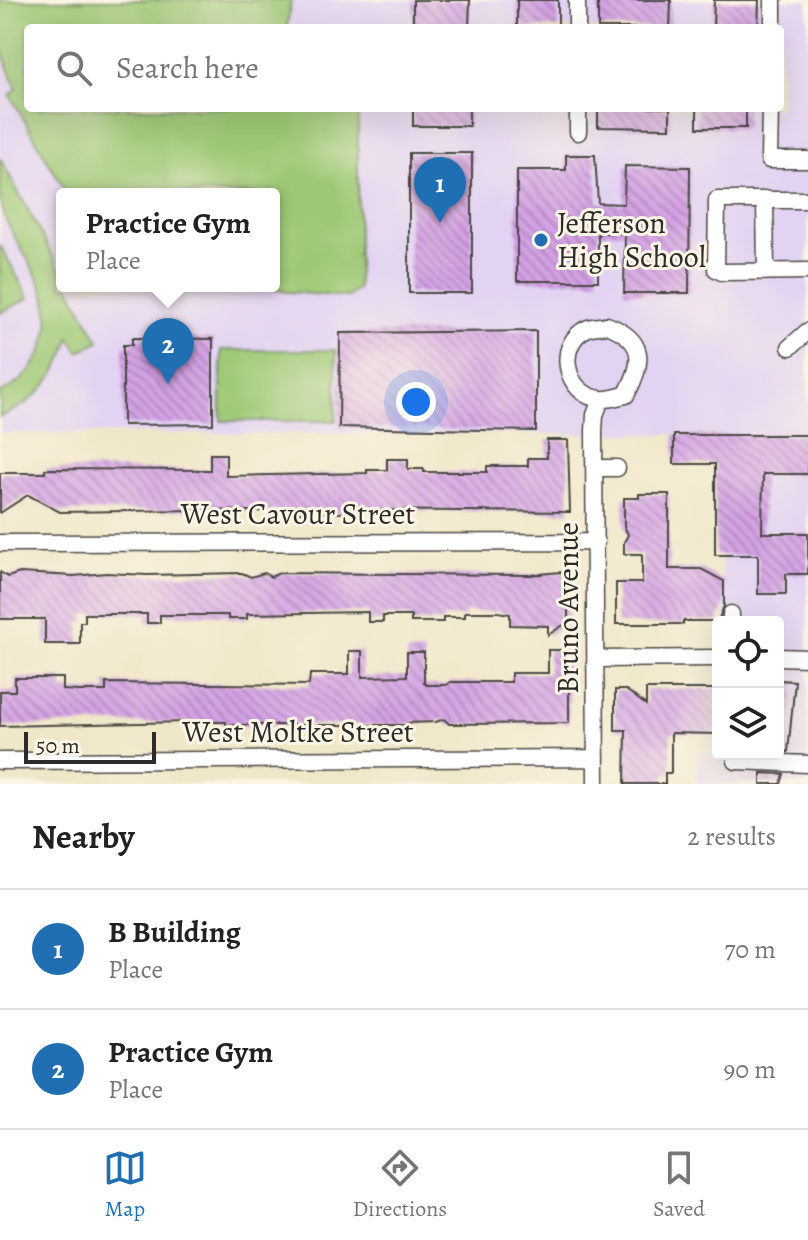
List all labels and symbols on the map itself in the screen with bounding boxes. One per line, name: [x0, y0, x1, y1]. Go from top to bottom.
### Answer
pin: 1: [414, 157, 466, 223]
place label: Jefferson High School: [557, 203, 706, 277]
marker: Jefferson High School: [532, 231, 550, 249]
pin: 2: [142, 318, 194, 384]
your location: [396, 382, 436, 422]
street label: West Cavour Street: [180, 494, 415, 534]
street label: Bruno Avenue: [548, 522, 588, 694]
street label: West Moltke Street: [181, 712, 414, 752]
scale bar: [24, 728, 156, 764]

